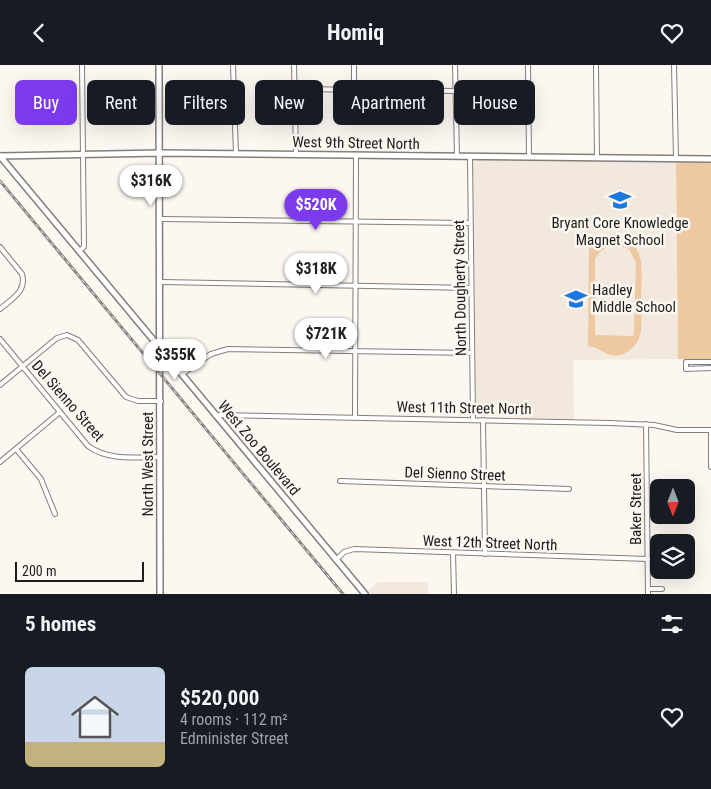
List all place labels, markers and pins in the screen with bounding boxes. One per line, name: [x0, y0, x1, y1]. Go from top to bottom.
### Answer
pin: $316K: [116, 165, 186, 207]
school or university icon: Bryant Core Knowledge Magnet School: [607, 187, 633, 213]
pin: $520K: [281, 189, 351, 231]
place label: Bryant Core Knowledge Magnet School: [551, 214, 689, 249]
pin: $318K: [281, 253, 351, 295]
place label: Hadley Middle School: [592, 281, 676, 316]
school or university icon: Hadley Middle School: [563, 286, 589, 312]
pin: $721K: [291, 317, 361, 360]
pin: $355K: [140, 339, 210, 381]

